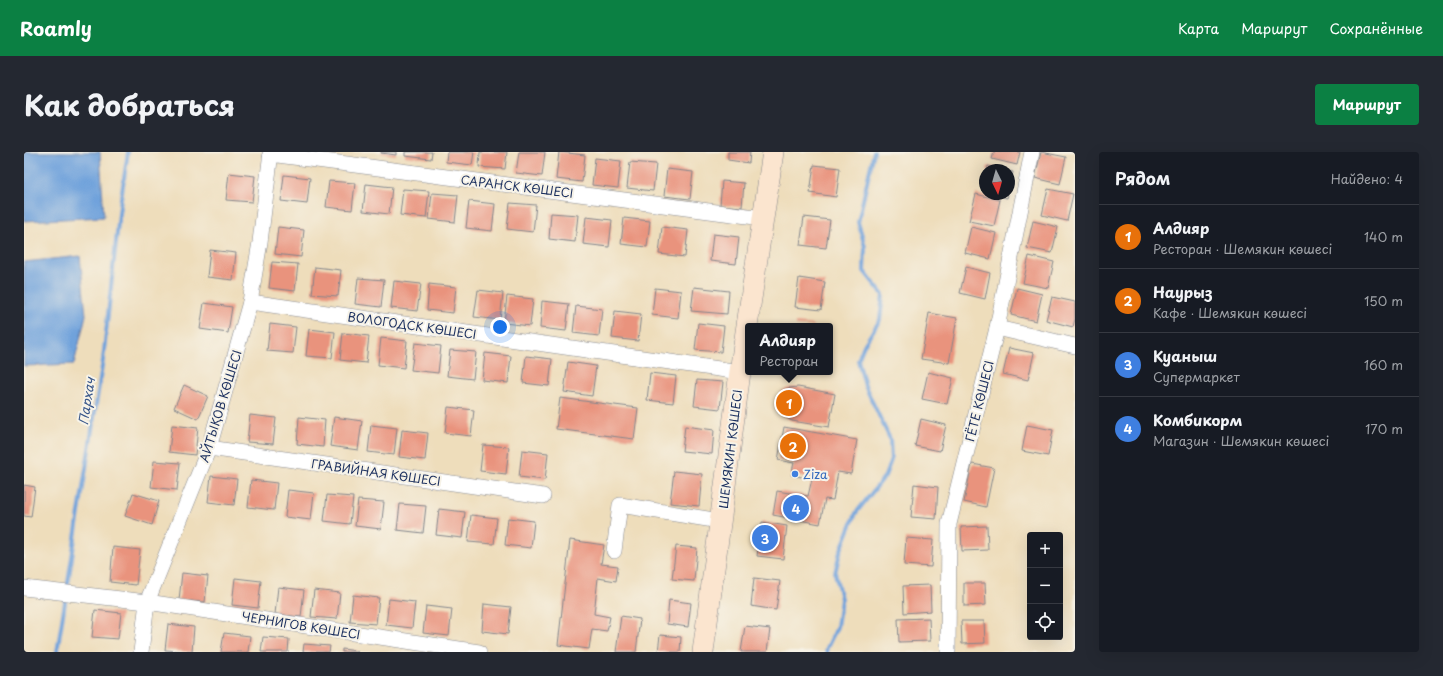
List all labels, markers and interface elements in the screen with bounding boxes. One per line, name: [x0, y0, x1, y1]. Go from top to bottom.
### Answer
text: Roamly: [20, 14, 92, 42]
text: Карта: [1178, 18, 1219, 39]
text: Маршрут: [1241, 18, 1307, 39]
text: Сохранённые: [1329, 18, 1423, 39]
text: Как добраться: [24, 83, 235, 126]
button: Маршрут: [1315, 84, 1419, 125]
north arrow: [979, 164, 1015, 200]
text: Рядом: [1115, 165, 1170, 191]
text: Найдено: 4: [1331, 169, 1403, 188]
street label: САРАНСК КӨШЕСІ: [460, 170, 574, 202]
text: Алдияр: [1153, 216, 1209, 239]
text: 1: [1125, 227, 1131, 246]
text: 140 m: [1364, 227, 1403, 246]
text: Ресторан · Шемякин көшесі: [1153, 239, 1332, 258]
text: Наурыз: [1153, 280, 1213, 303]
text: 2: [1123, 291, 1133, 310]
text: 150 m: [1364, 291, 1403, 310]
text: Кафе · Шемякин көшесі: [1153, 303, 1307, 322]
street label: ВОЛОГОДСК КӨШЕСІ: [347, 307, 477, 343]
your location: [490, 317, 510, 337]
popup: [745, 323, 833, 375]
text: Алдияр: [760, 328, 816, 351]
text: Куаныш: [1153, 344, 1217, 367]
street label: АЙТЫҚОВ КӨШЕСІ: [194, 348, 246, 464]
text: Ресторан: [760, 351, 818, 370]
text: 3: [1124, 355, 1132, 374]
text: 160 m: [1364, 355, 1403, 374]
street label: ГЁТЕ КӨШЕСІ: [960, 359, 998, 443]
text: Супермаркет: [1153, 367, 1240, 386]
water label: Пархач: [73, 374, 99, 426]
pin: 1: [776, 388, 802, 418]
street label: ШЕМЯКИН КӨШЕСІ: [714, 389, 746, 509]
text: Комбикорм: [1153, 408, 1242, 431]
text: 4: [1124, 419, 1132, 438]
text: 170 m: [1365, 419, 1403, 438]
pin: 2: [780, 431, 806, 461]
text: Магазин · Шемякин көшесі: [1153, 431, 1329, 450]
street label: ГРАВИЙНАЯ КӨШЕСІ: [310, 454, 442, 490]
place label: Ziza: [803, 465, 828, 483]
marker: Ziza: [790, 469, 800, 479]
pin: 4: [783, 493, 809, 523]
pin: 3: [752, 523, 778, 553]
map controls: [1027, 532, 1063, 640]
button: +: [1027, 532, 1063, 568]
button: −: [1027, 568, 1063, 604]
button: locate: [1027, 604, 1063, 640]
street label: ЧЕРНИГОВ КӨШЕСІ: [240, 607, 362, 643]

